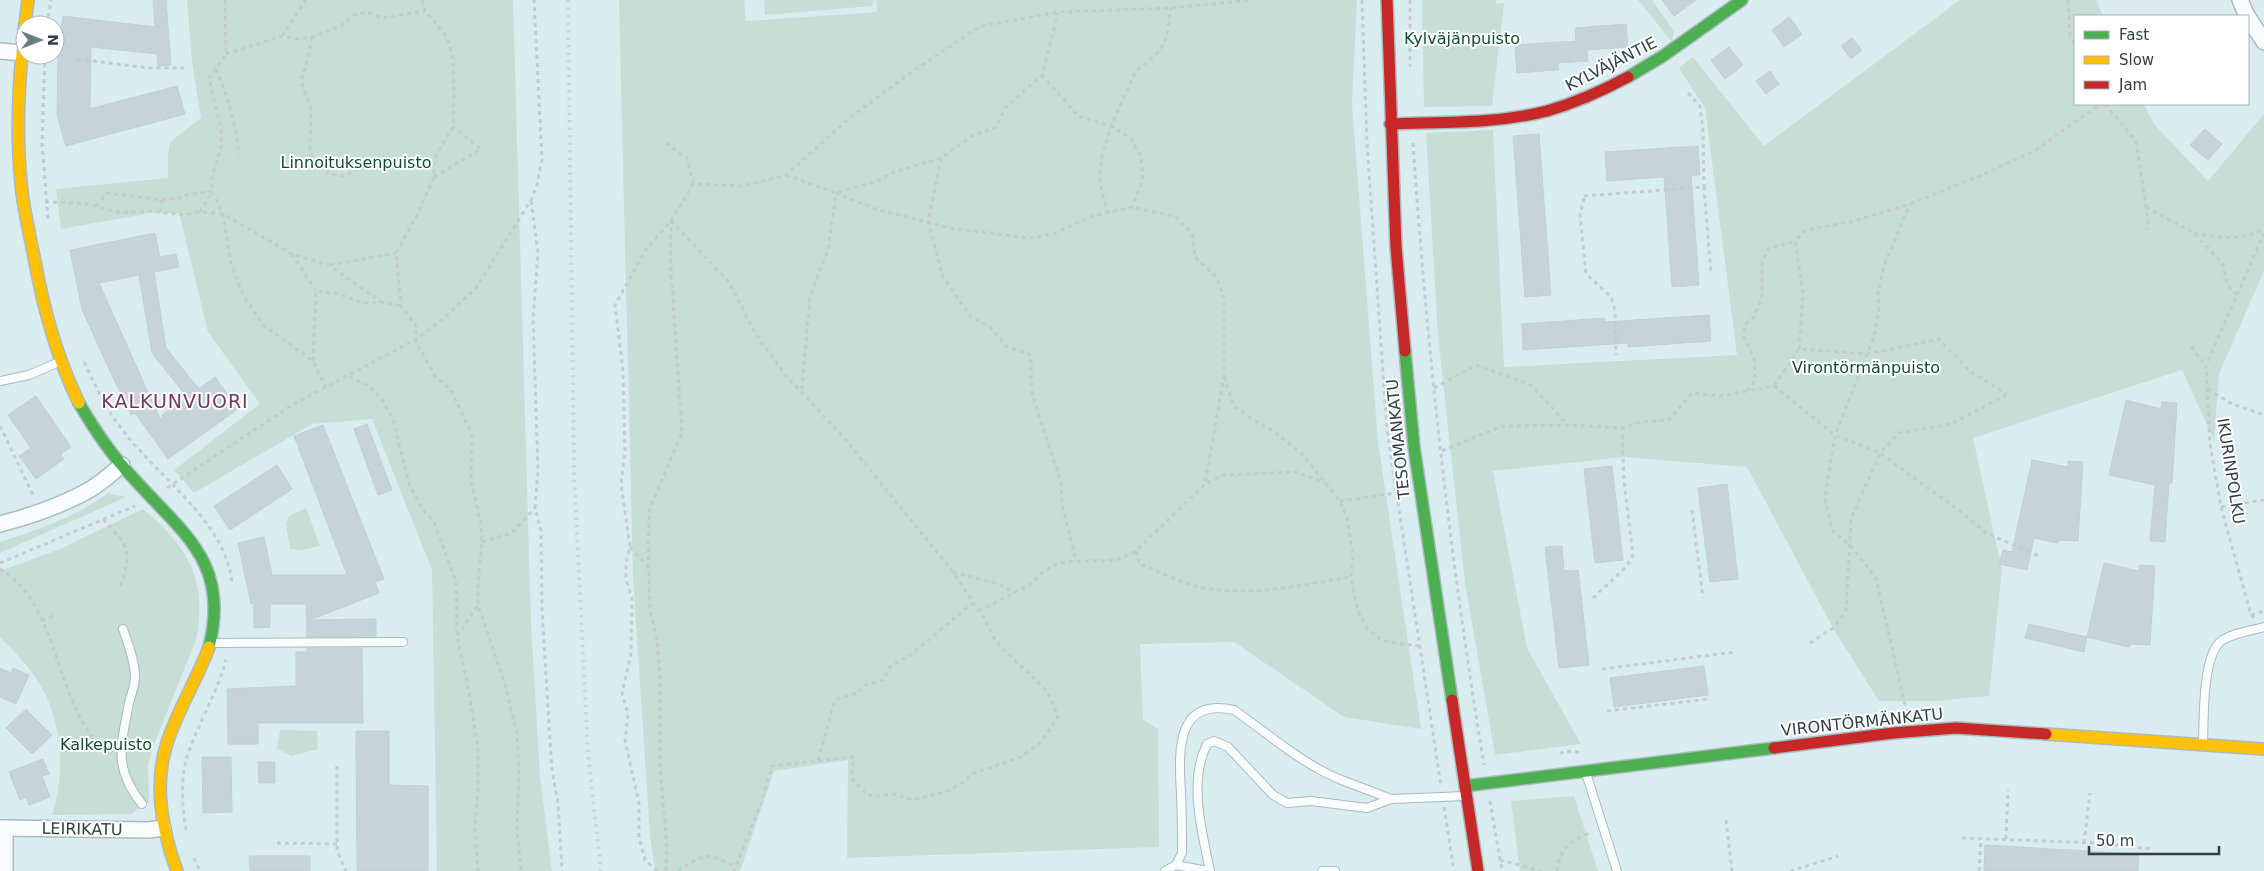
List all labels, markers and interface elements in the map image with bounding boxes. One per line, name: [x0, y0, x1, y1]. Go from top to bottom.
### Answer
north arrow: [15, 15, 65, 65]
legend: [2074, 15, 2249, 105]
text: Fast: [2119, 26, 2149, 44]
park label: Kylväjänpuisto: [1404, 29, 1520, 48]
street label: KYLVÄJÄNTIE: [1562, 33, 1660, 95]
text: N: [45, 34, 61, 46]
text: Slow: [2119, 51, 2154, 69]
text: Jam: [2118, 76, 2147, 94]
park label: Linnoituksenpuisto: [280, 153, 432, 172]
park label: Virontörmänpuisto: [1792, 358, 1940, 377]
street label: TESOMANKATU: [1382, 378, 1414, 501]
district label: KALKUNVUORI: [101, 390, 249, 412]
street label: IKURINPOLKU: [2213, 417, 2249, 525]
street label: VIRONTÖRMÄNKATU: [1780, 704, 1944, 740]
park label: Kalkepuisto: [60, 735, 152, 754]
street label: LEIRIKATU: [41, 819, 123, 839]
scale bar: [2089, 824, 2219, 856]
text: 50 m: [2096, 832, 2134, 850]

